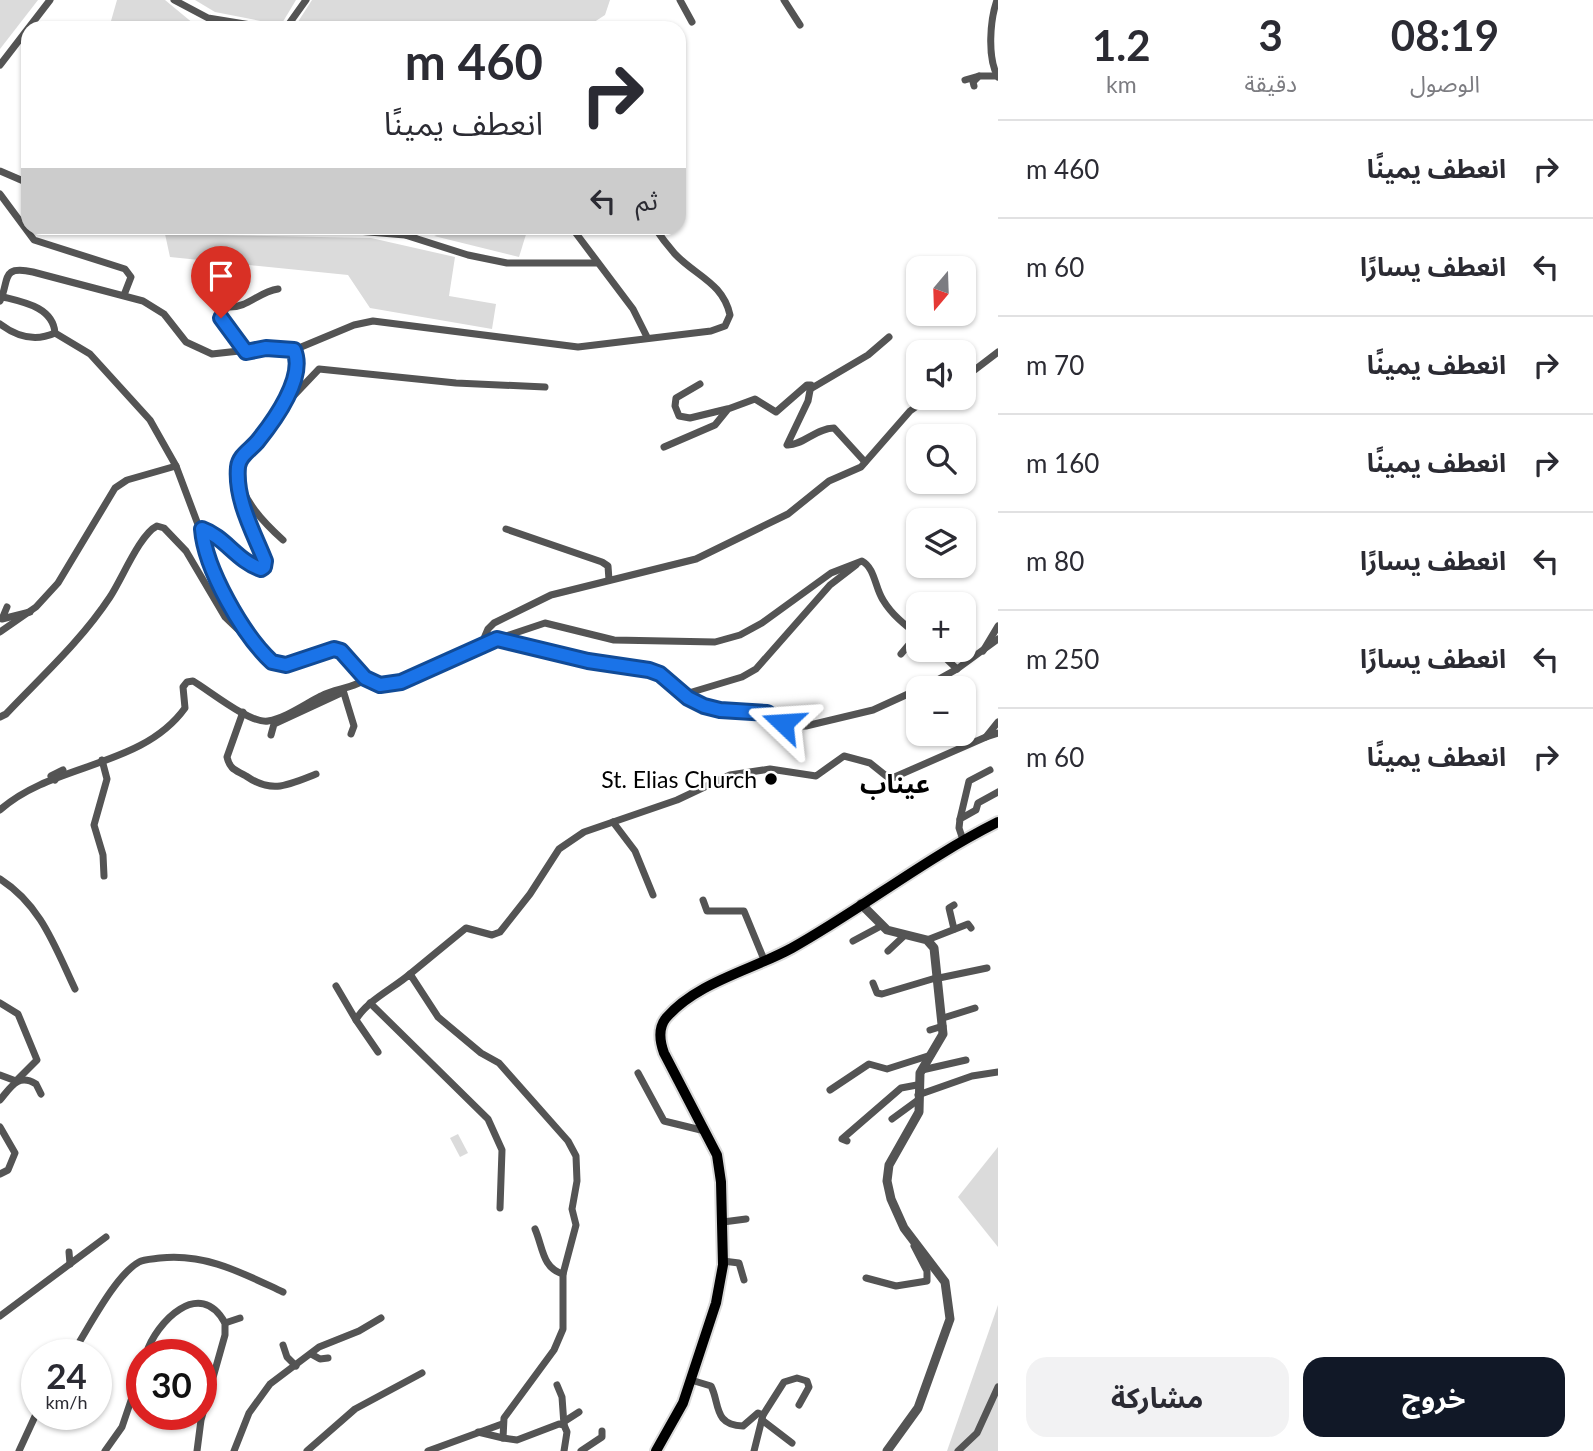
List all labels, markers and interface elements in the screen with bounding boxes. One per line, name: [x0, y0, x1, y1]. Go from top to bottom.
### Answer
text: 3: [1259, 10, 1283, 60]
text: 08:19: [1391, 10, 1499, 60]
text: 1.2: [1092, 20, 1151, 70]
text: 460 m: [405, 32, 543, 90]
icon: right: [567, 49, 658, 140]
text: دقيقة: [1245, 69, 1297, 97]
text: الوصول: [1410, 69, 1480, 97]
text: km: [1106, 70, 1137, 98]
text: انعطف يمينًا: [384, 103, 543, 142]
icon: right: [1527, 150, 1565, 188]
text: انعطف يمينًا: [1367, 152, 1506, 184]
text: 460 m: [1026, 153, 1099, 185]
icon: left: [584, 182, 622, 220]
text: ثم: [636, 184, 658, 216]
pin: [191, 246, 251, 318]
icon: left: [1527, 248, 1565, 286]
text: انعطف يسارًا: [1360, 250, 1506, 282]
text: 60 m: [1026, 251, 1084, 283]
north arrow: [906, 256, 976, 326]
map controls: [906, 256, 976, 746]
icon: arrive: [202, 257, 240, 295]
button: sound: [906, 340, 976, 410]
icon: right: [1527, 346, 1565, 384]
text: انعطف يمينًا: [1367, 348, 1506, 380]
text: 70 m: [1026, 349, 1084, 381]
button: search: [906, 424, 976, 494]
icon: right: [1527, 444, 1565, 482]
text: انعطف يمينًا: [1367, 446, 1506, 478]
text: 160 m: [1026, 447, 1099, 479]
button: layers: [906, 508, 976, 578]
icon: left: [1527, 542, 1565, 580]
text: انعطف يسارًا: [1360, 544, 1506, 576]
text: 80 m: [1026, 545, 1084, 577]
button: +: [906, 592, 976, 662]
icon: left: [1527, 640, 1565, 678]
text: انعطف يسارًا: [1360, 642, 1506, 674]
text: 250 m: [1026, 643, 1099, 675]
button: −: [906, 676, 976, 746]
position arrow: [746, 686, 820, 760]
icon: right: [1527, 738, 1565, 776]
text: انعطف يمينًا: [1367, 740, 1506, 772]
text: 60 m: [1026, 741, 1084, 773]
place label: St. Elias Church: [601, 765, 757, 793]
district label: عيناب: [860, 767, 930, 800]
marker: St. Elias Church: [763, 771, 779, 787]
speed limit sign: 30: [126, 1339, 217, 1430]
text: 24: [46, 1354, 87, 1396]
button: مشاركة: [1026, 1357, 1289, 1437]
button: خروج: [1303, 1357, 1565, 1437]
text: km/h: [45, 1391, 88, 1413]

